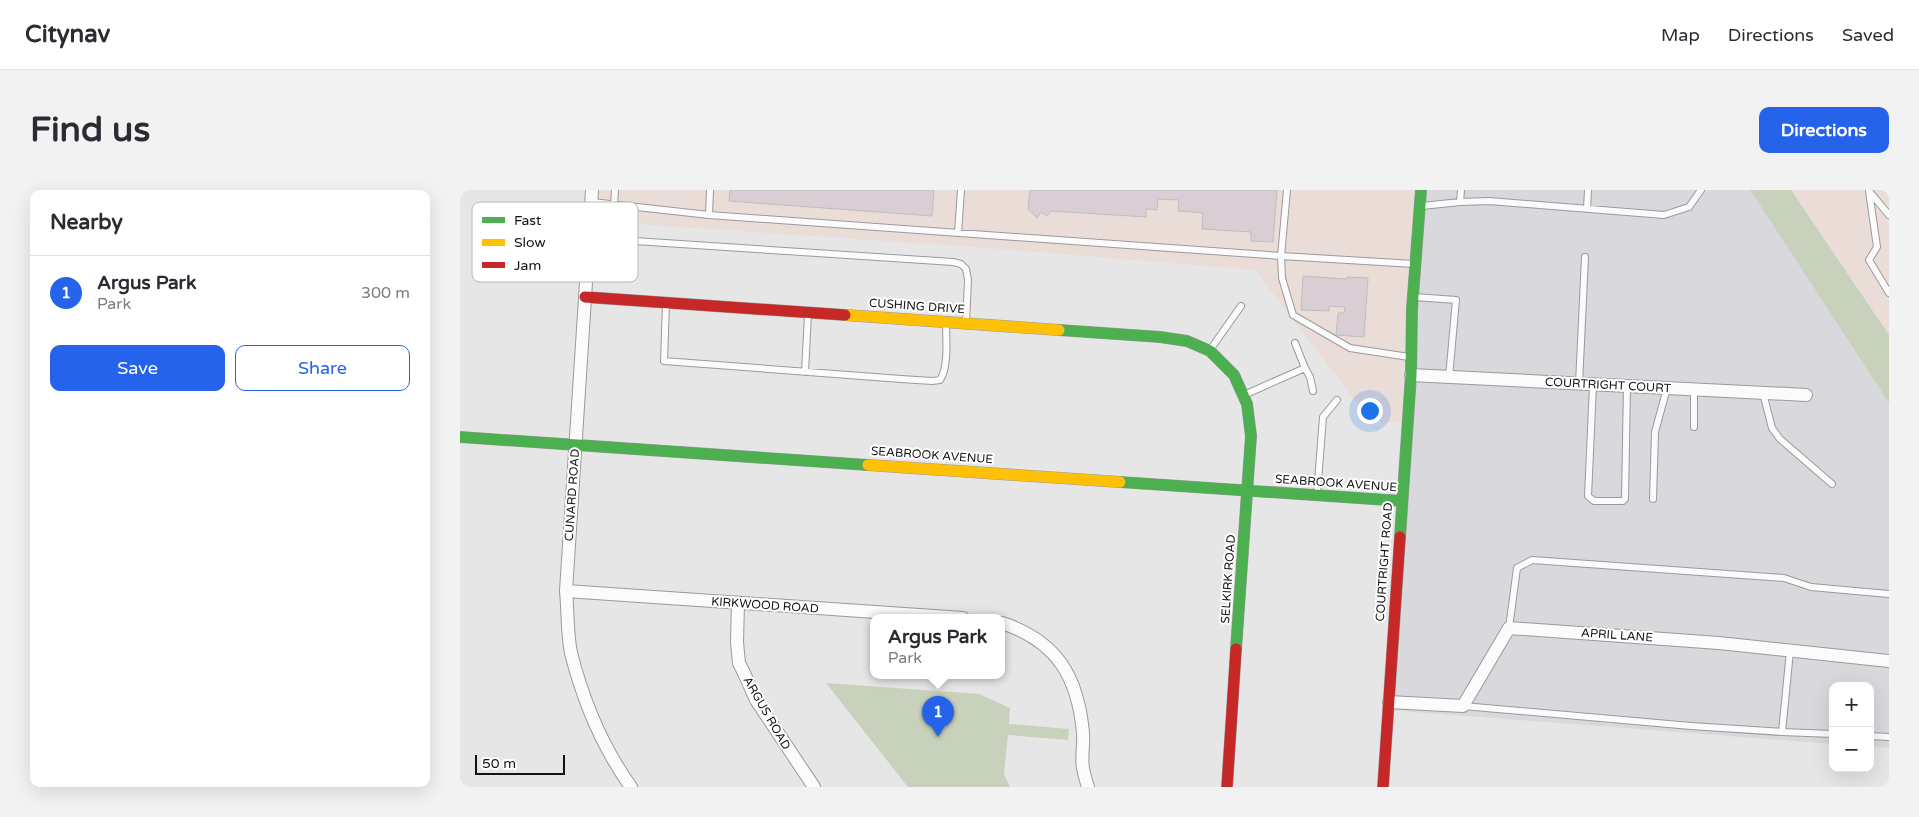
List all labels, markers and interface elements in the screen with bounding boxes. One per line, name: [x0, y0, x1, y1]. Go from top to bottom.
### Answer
text: Citynav: [25, 20, 110, 49]
text: Map: [1661, 24, 1700, 46]
text: Directions: [1728, 24, 1814, 46]
text: Saved: [1842, 24, 1894, 46]
button: Directions: [1759, 107, 1889, 153]
text: Find us: [30, 109, 150, 151]
legend: [472, 202, 638, 282]
text: Nearby: [50, 210, 123, 235]
text: Fast: [514, 212, 542, 229]
text: Slow: [514, 234, 546, 251]
text: Jam: [514, 257, 541, 274]
text: Argus Park: [97, 272, 196, 294]
text: 1: [61, 283, 71, 303]
text: 300 m: [361, 283, 410, 303]
text: Park: [97, 294, 131, 314]
street label: CUSHING DRIVE: [869, 296, 966, 316]
button: Save: [50, 345, 225, 391]
button: Share: [235, 345, 410, 391]
street label: COURTRIGHT COURT: [1545, 375, 1672, 395]
your location: [1357, 398, 1383, 424]
street label: SEABROOK AVENUE: [871, 444, 994, 466]
street label: CUNARD ROAD: [562, 448, 582, 542]
street label: SEABROOK AVENUE: [1275, 472, 1398, 494]
street label: COURTRIGHT ROAD: [1373, 502, 1395, 622]
street label: SELKIRK ROAD: [1218, 534, 1238, 624]
street label: KIRKWOOD ROAD: [711, 594, 819, 616]
popup: [870, 614, 1005, 679]
text: Argus Park: [888, 626, 987, 648]
street label: APRIL LANE: [1581, 626, 1654, 645]
text: Park: [888, 648, 922, 668]
street label: ARGUS ROAD: [740, 674, 794, 752]
map controls: [1829, 682, 1874, 772]
button: +: [1829, 682, 1874, 727]
pin: 1: [922, 696, 954, 737]
button: −: [1829, 727, 1874, 772]
scale bar: [475, 752, 565, 775]
text: 50 m: [482, 755, 516, 772]

